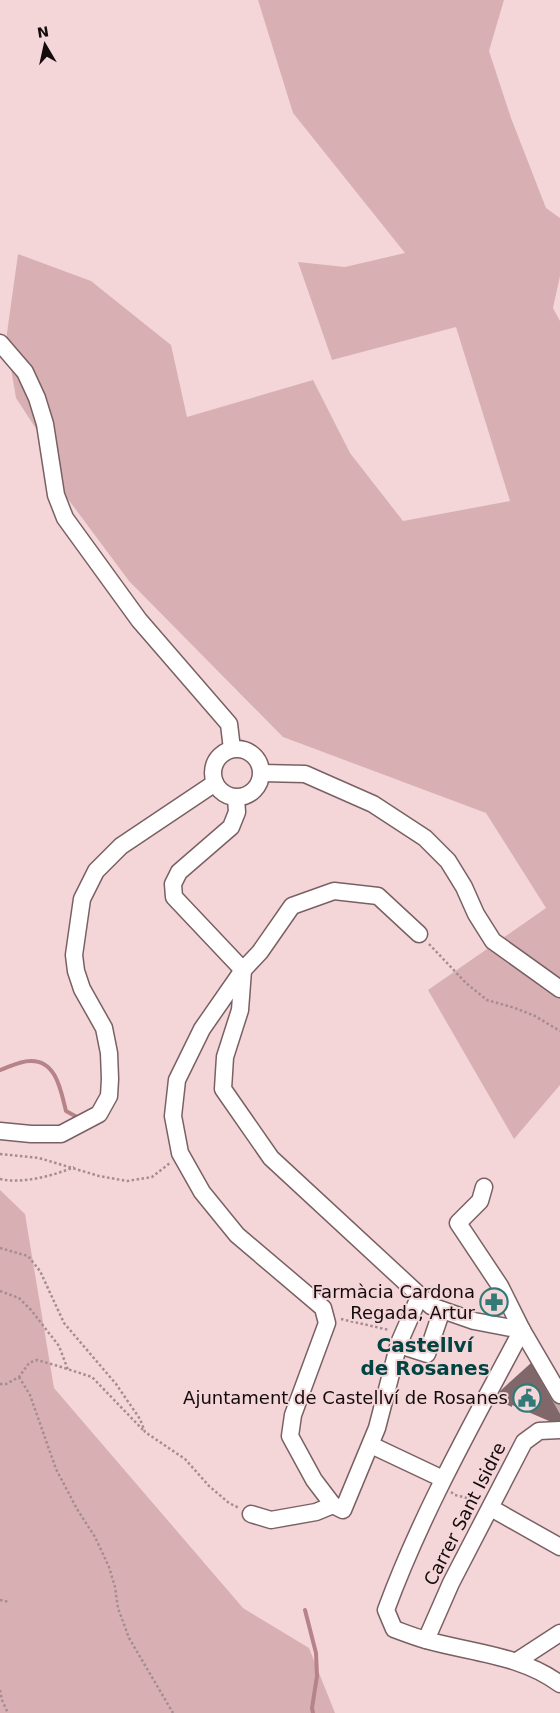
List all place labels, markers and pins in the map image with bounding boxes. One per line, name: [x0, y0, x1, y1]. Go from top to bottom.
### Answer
place label: Farmàcia Cardona Regada, Artur: [312, 1281, 476, 1323]
pharmacy icon: Farmàcia Cardona Regada, Artur: [479, 1287, 509, 1317]
public building icon: Ajuntament de Castellví de Rosanes: [512, 1383, 542, 1413]
place label: Ajuntament de Castellví de Rosanes: [183, 1387, 508, 1408]

